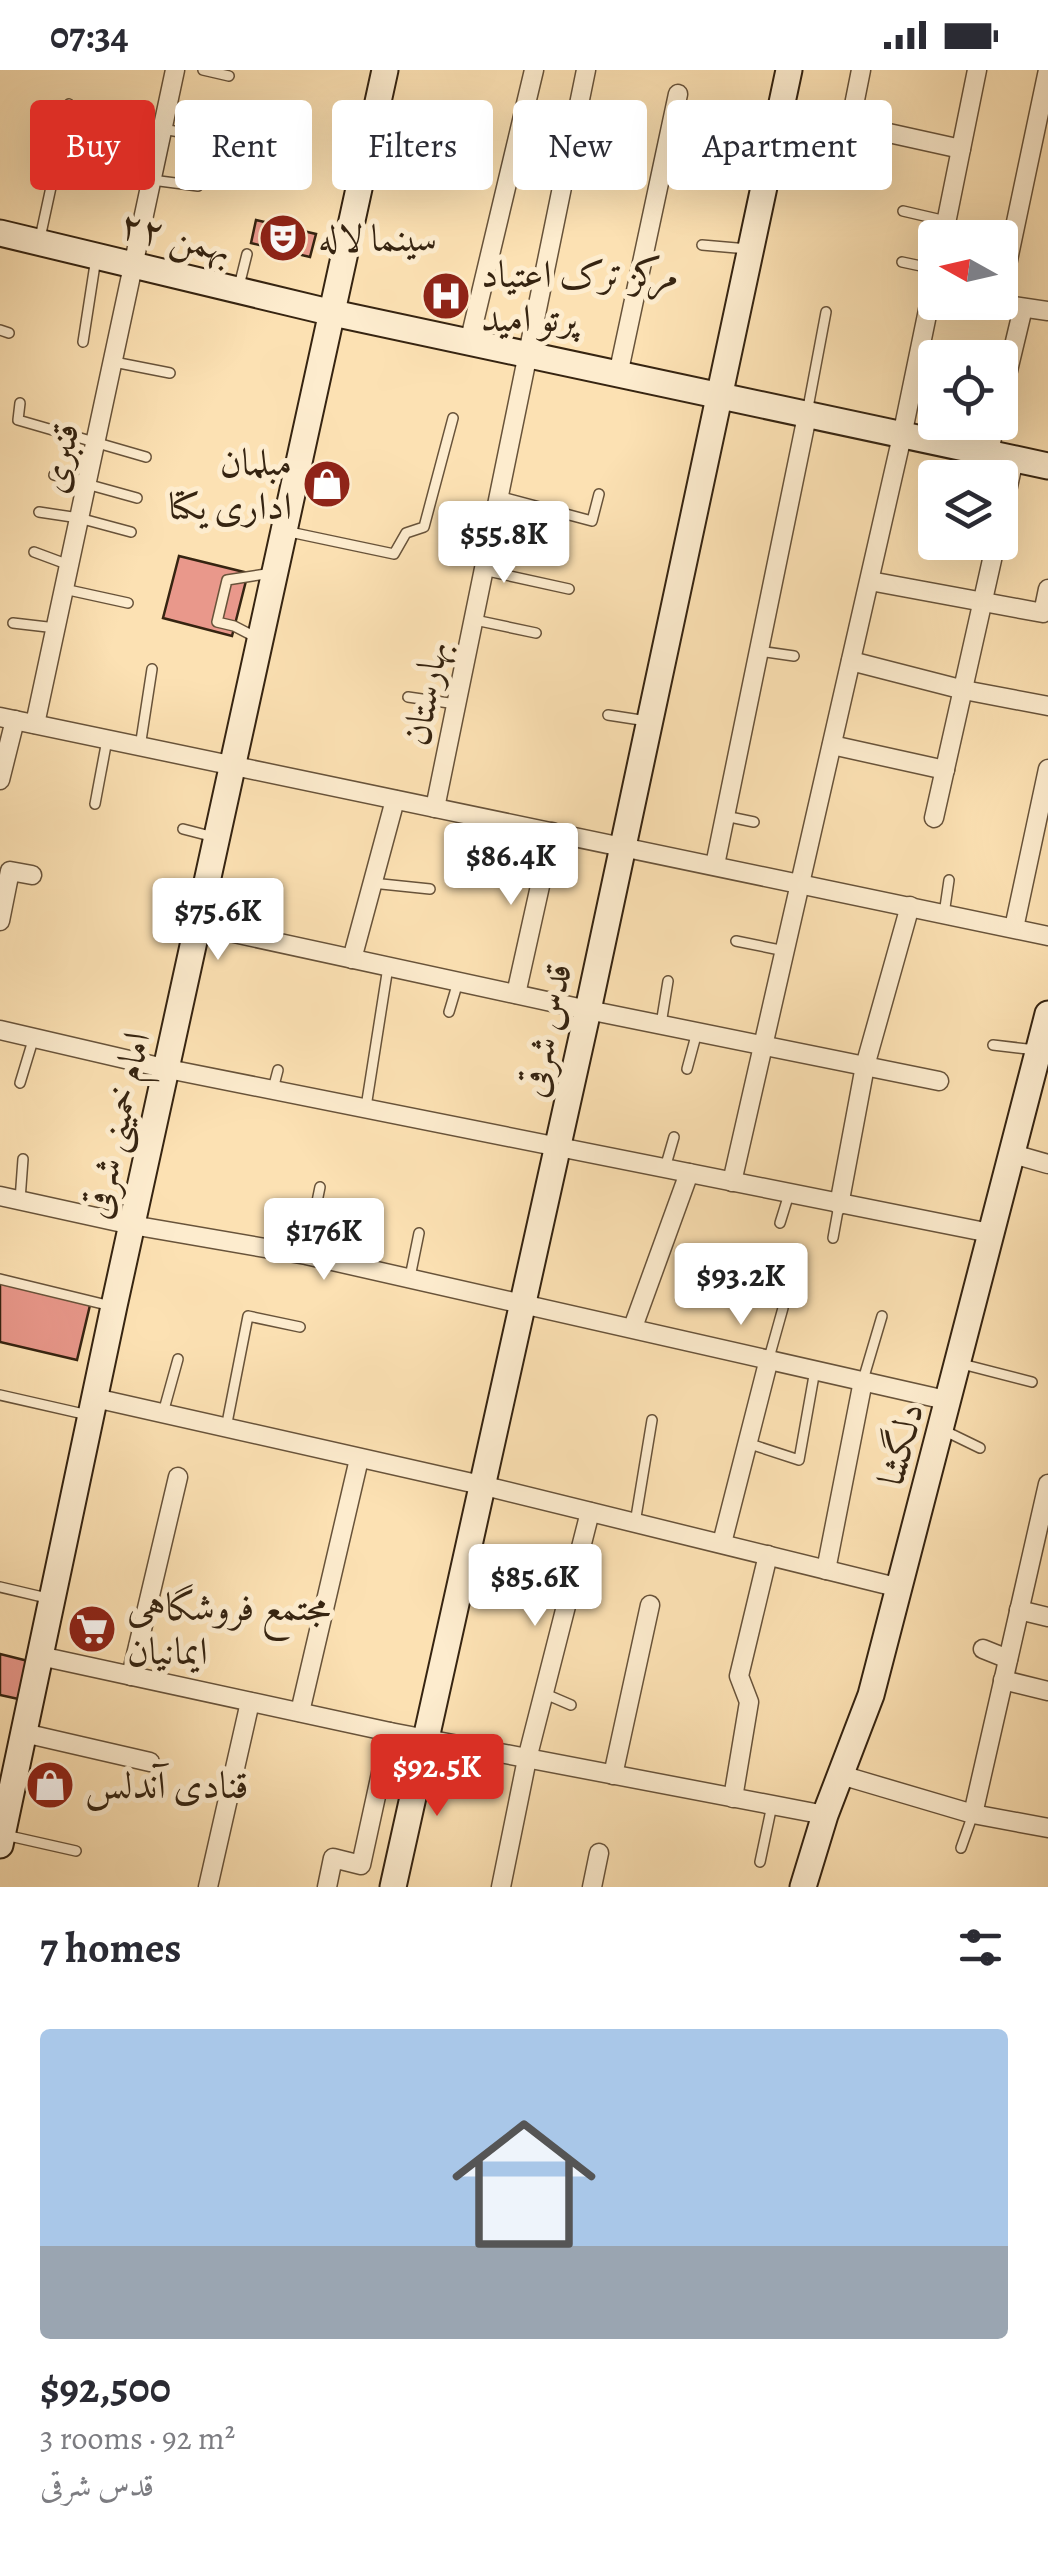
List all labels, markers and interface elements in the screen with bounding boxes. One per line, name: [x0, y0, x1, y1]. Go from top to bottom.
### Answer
text: 07:34: [50, 9, 129, 61]
chip: Buy: [30, 100, 155, 190]
chip: Rent: [175, 100, 312, 190]
chip: Filters: [332, 100, 493, 190]
chip: New: [513, 100, 647, 190]
chip: Apartment: [667, 100, 892, 190]
street label: ۲۲ بهمن: [115, 197, 237, 275]
theatre icon: سینما لاله: [257, 212, 309, 264]
place label: سینما لاله: [318, 212, 437, 264]
north arrow: [918, 220, 1018, 320]
map controls: [918, 220, 1018, 560]
place label: مرکز ترک اعتیاد پرتو امید: [481, 248, 678, 344]
hospital icon: مرکز ترک اعتیاد پرتو امید: [420, 270, 472, 322]
button: locate: [918, 340, 1018, 440]
street label: قنبری: [26, 418, 92, 498]
place label: مبلمان اداری یکتا: [168, 436, 292, 532]
shop icon: مبلمان اداری یکتا: [301, 458, 353, 510]
button: layers: [918, 460, 1018, 560]
pin: $55.8K: [423, 501, 585, 586]
text: $55.8K: [460, 511, 548, 555]
street label: بهارستان: [389, 636, 461, 750]
pin: $86.4K: [430, 823, 592, 908]
text: $86.4K: [466, 833, 556, 877]
pin: $75.6K: [137, 878, 299, 963]
text: $75.6K: [174, 888, 262, 932]
street label: قدس شرقی: [505, 958, 585, 1102]
street label: امام خمینی شرقی: [69, 1027, 170, 1225]
pin: $176K: [254, 1198, 394, 1283]
text: $176K: [286, 1208, 362, 1252]
pin: $93.2K: [660, 1243, 822, 1328]
text: $93.2K: [697, 1253, 785, 1297]
street label: دلگشا: [864, 1397, 936, 1491]
pin: $85.6K: [454, 1544, 616, 1629]
text: $85.6K: [491, 1554, 579, 1598]
place label: مجتمع فروشگاهی ایمانیان: [127, 1581, 330, 1677]
supermarket icon: مجتمع فروشگاهی ایمانیان: [66, 1603, 118, 1655]
pin: $92.5K: [356, 1734, 518, 1819]
text: $92.5K: [393, 1744, 481, 1788]
shop icon: قنادی آندلس: [24, 1759, 76, 1811]
place label: قنادی آندلس: [85, 1759, 248, 1811]
text: 7 homes: [40, 1919, 181, 1976]
icon: filters: [953, 1920, 1008, 1975]
icon: home: [434, 2094, 614, 2274]
text: $92,500: [40, 2359, 171, 2416]
text: 3 rooms · 92 m²: [40, 2416, 235, 2460]
text: قدس شرقی: [40, 2463, 154, 2507]

